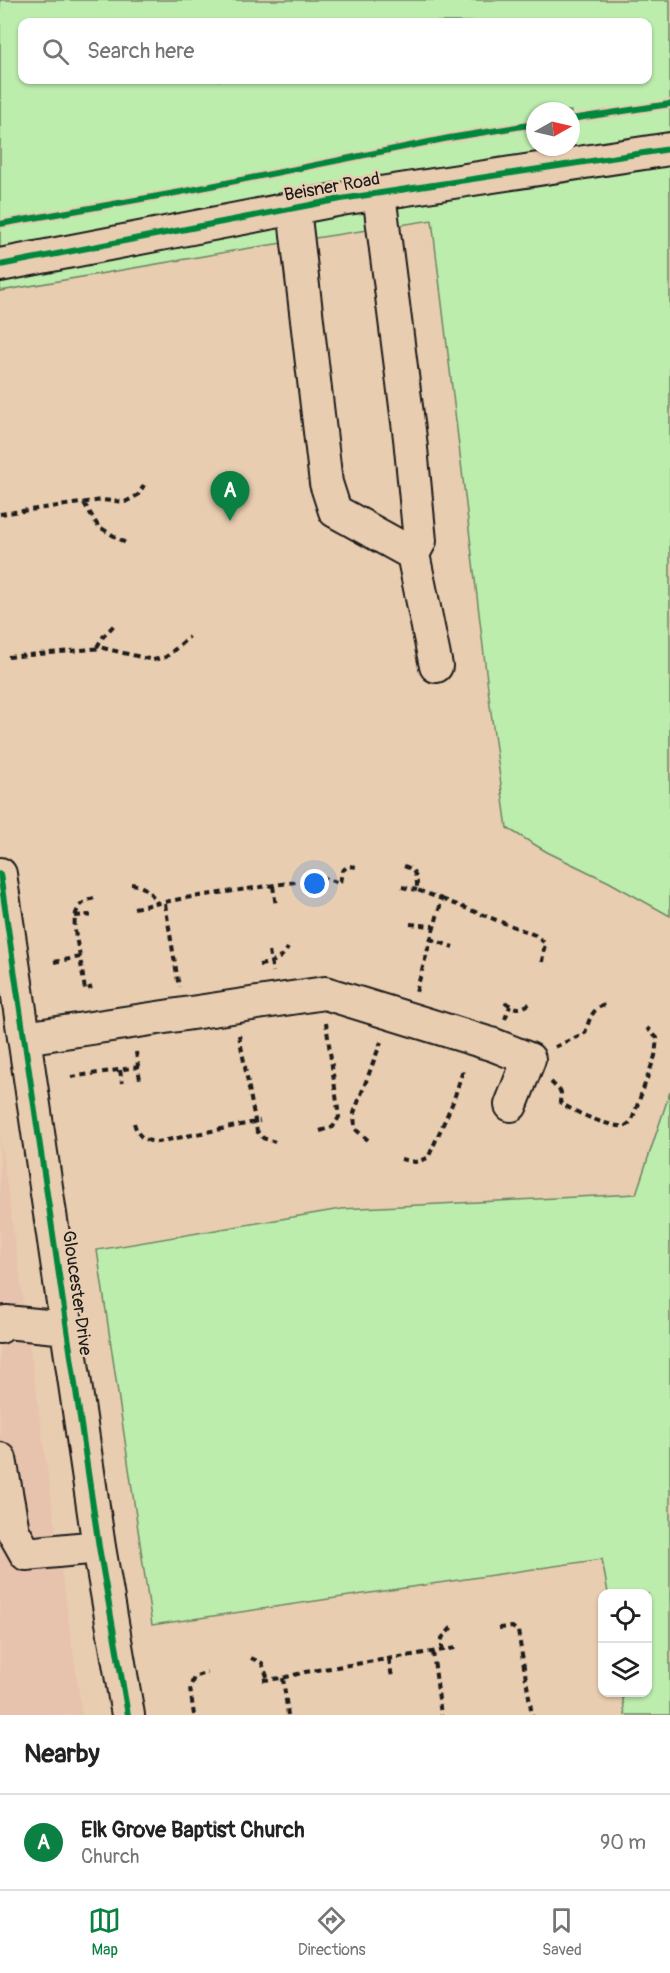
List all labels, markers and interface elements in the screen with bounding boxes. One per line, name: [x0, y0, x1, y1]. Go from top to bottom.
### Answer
search box: [18, 18, 652, 84]
icon: search: [39, 35, 72, 68]
text: Search here: [87, 37, 194, 65]
north arrow: [526, 102, 580, 156]
street label: Beisner Road: [282, 167, 382, 207]
pin: A: [210, 472, 250, 521]
your location: [300, 869, 329, 898]
street label: Gloucester Drive: [57, 1229, 97, 1357]
map controls: [598, 1589, 652, 1697]
button: locate: [598, 1589, 652, 1643]
button: layers: [598, 1643, 652, 1697]
text: Nearby: [24, 1738, 100, 1770]
text: Elk Grove Baptist Church: [81, 1816, 305, 1844]
text: A: [37, 1830, 50, 1855]
text: 90 m: [600, 1830, 646, 1855]
text: Church: [81, 1844, 139, 1869]
tab: Map: [88, 1904, 121, 1960]
tab: Directions: [298, 1904, 366, 1960]
tab: Saved: [542, 1904, 582, 1960]

